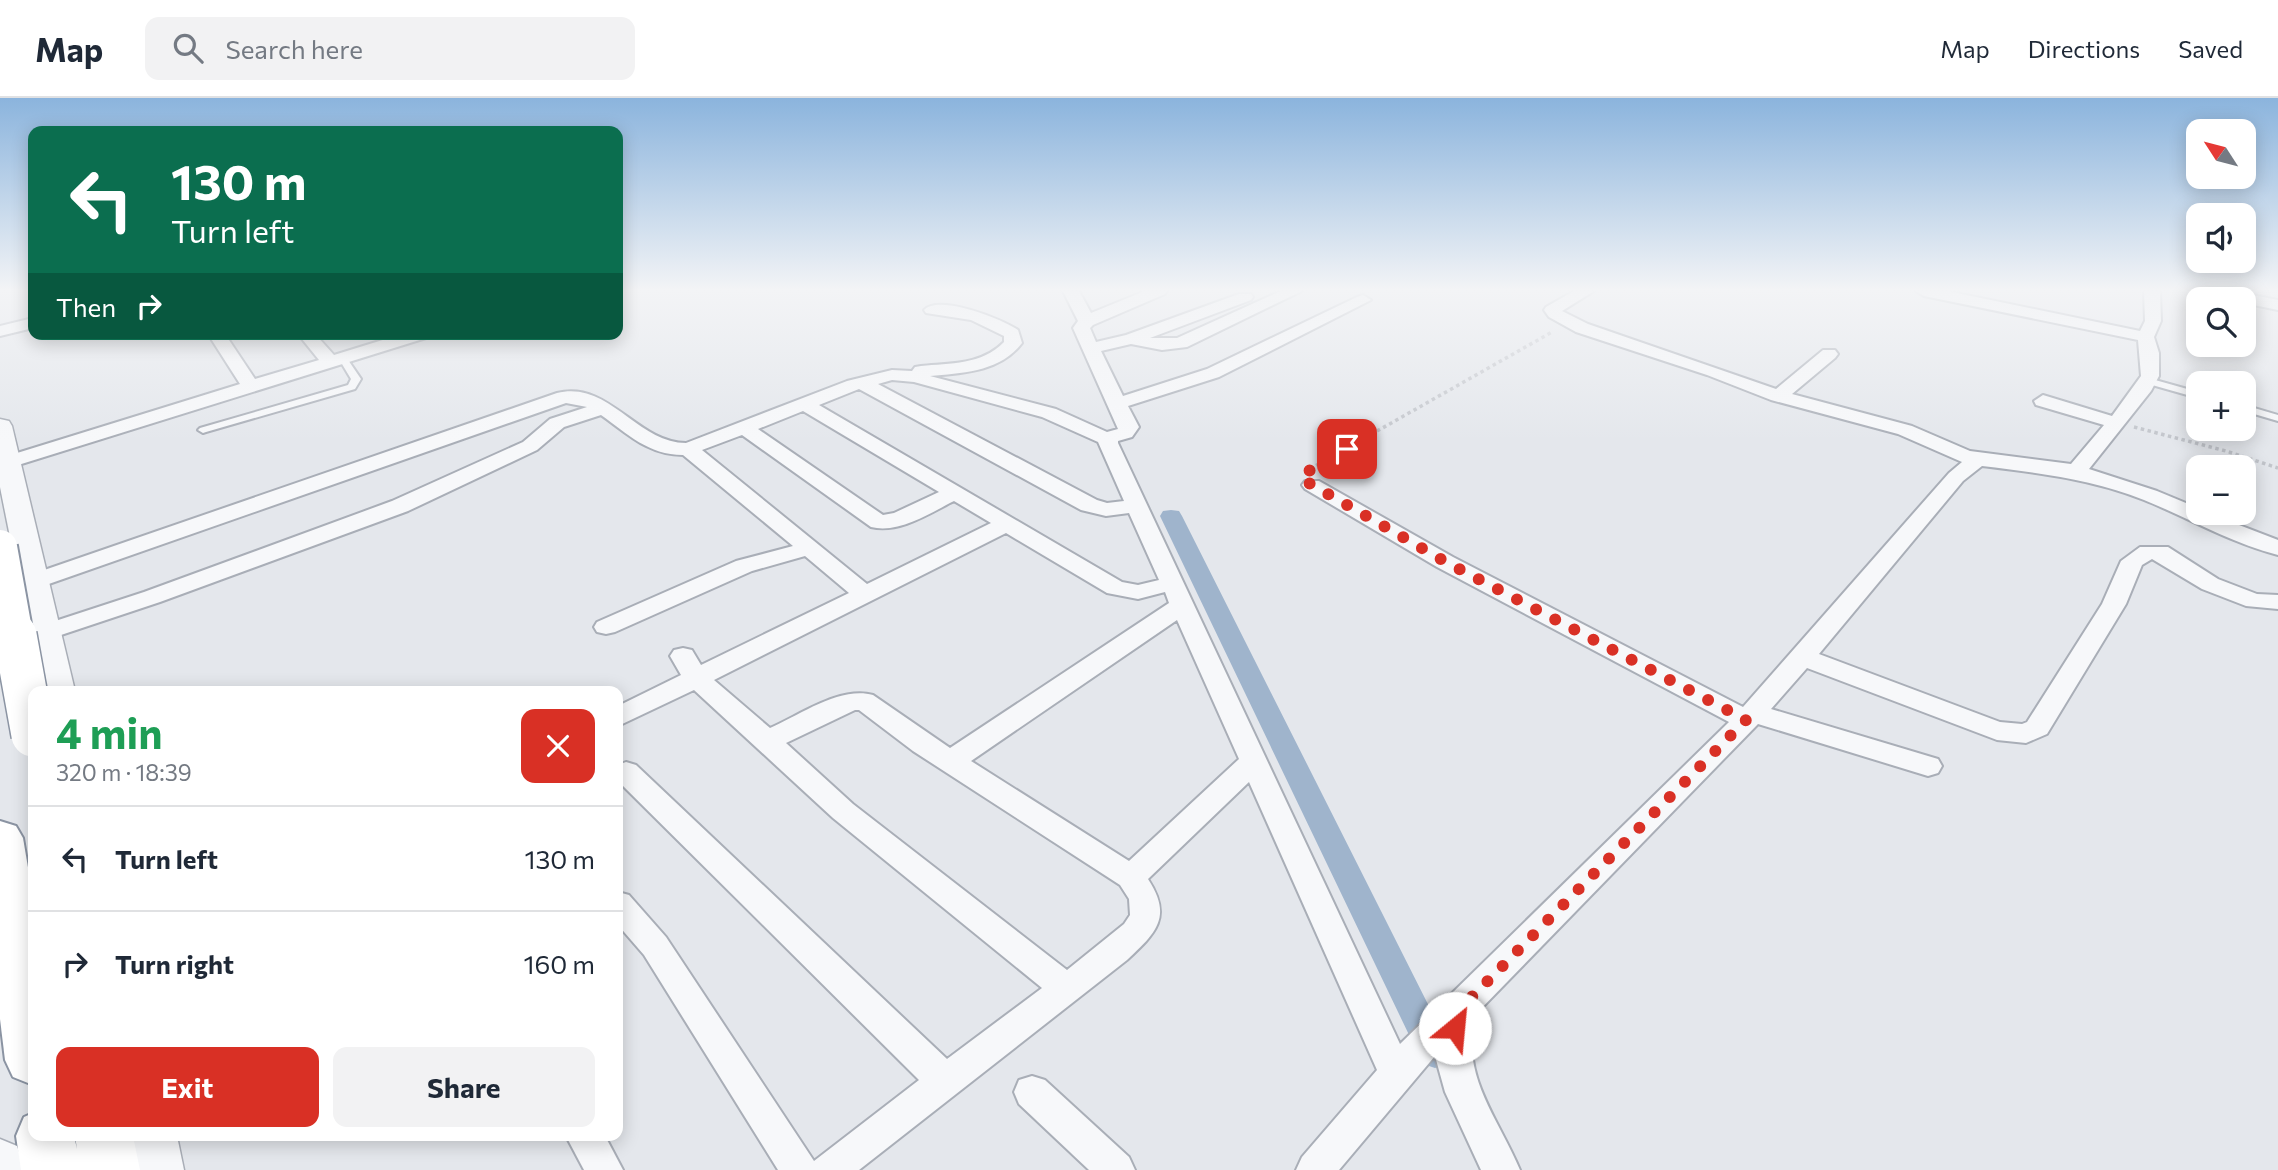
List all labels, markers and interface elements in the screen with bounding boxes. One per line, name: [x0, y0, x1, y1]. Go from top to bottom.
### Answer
search box: [145, 17, 635, 80]
text: Map: [35, 28, 103, 69]
icon: search: [169, 29, 207, 67]
text: Search here: [225, 33, 363, 64]
text: Map: [1940, 34, 1990, 63]
text: Directions: [2028, 34, 2140, 63]
text: Saved: [2178, 34, 2243, 63]
north arrow: [2186, 119, 2256, 189]
map controls: [2186, 119, 2256, 525]
text: 130 m: [171, 150, 306, 210]
icon: left: [56, 154, 147, 245]
button: sound: [2186, 203, 2256, 273]
text: Turn left: [171, 210, 295, 250]
icon: right: [130, 287, 168, 325]
button: search: [2186, 287, 2256, 357]
text: Then: [56, 291, 116, 322]
button: +: [2186, 371, 2256, 441]
pin: [1317, 419, 1377, 479]
icon: arrive: [1328, 430, 1366, 468]
button: −: [2186, 455, 2256, 525]
text: 4 min: [56, 706, 162, 758]
button: close: [521, 709, 595, 783]
text: 320 m · 18:39: [56, 758, 192, 786]
icon: left: [56, 840, 94, 878]
text: Turn left: [115, 843, 218, 874]
text: 130 m: [524, 843, 595, 874]
icon: right: [56, 945, 94, 983]
text: Turn right: [115, 948, 234, 979]
text: 160 m: [523, 948, 595, 979]
position arrow: [1418, 991, 1492, 1065]
button: Exit: [56, 1047, 319, 1127]
button: Share: [333, 1047, 595, 1127]

